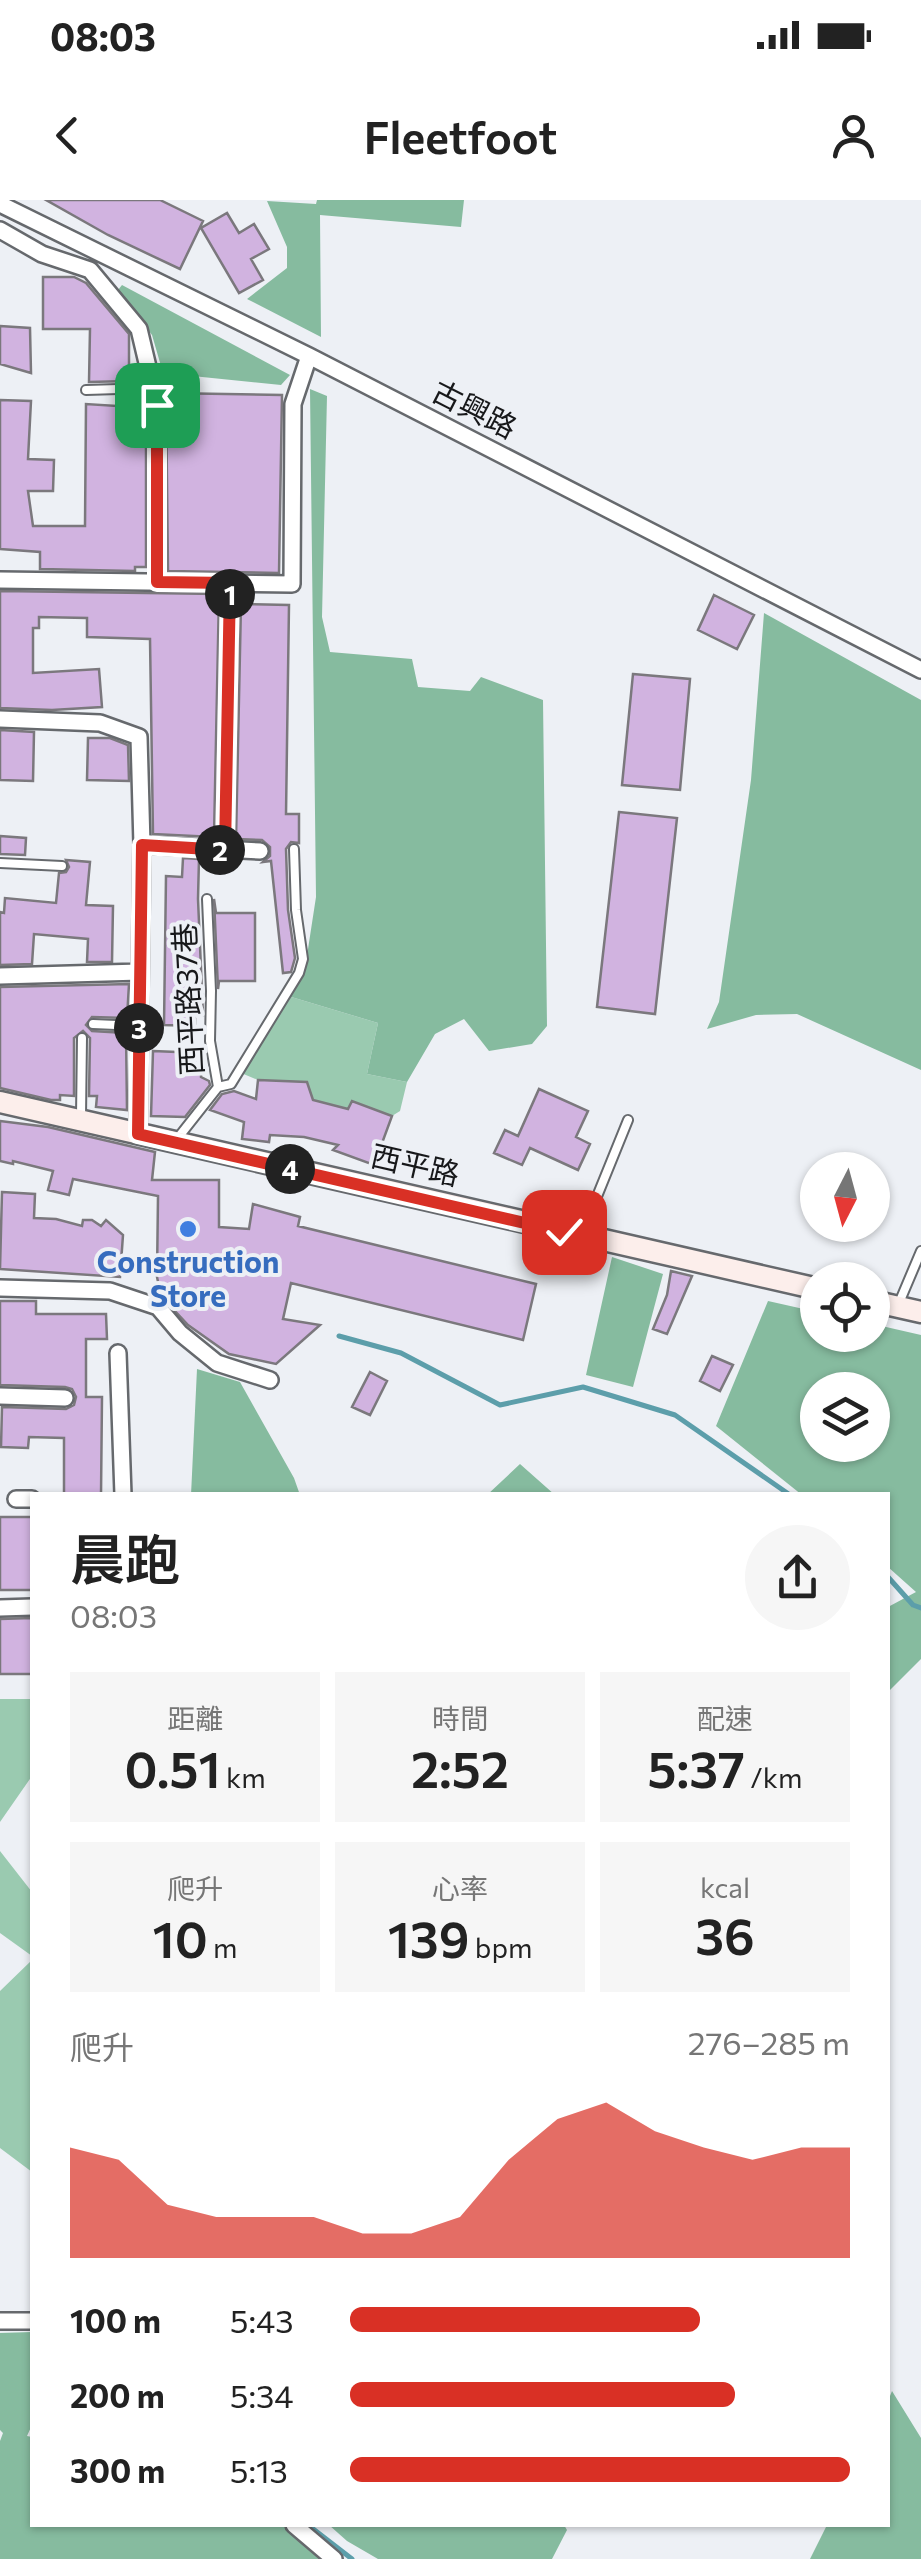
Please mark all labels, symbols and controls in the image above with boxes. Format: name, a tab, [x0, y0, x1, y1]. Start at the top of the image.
text: 08:03	[50, 12, 156, 59]
icon: back	[40, 108, 95, 163]
text: Fleetfoot	[364, 108, 557, 163]
icon: person	[826, 108, 881, 163]
pin	[115, 363, 200, 448]
street label: 古興路	[427, 371, 524, 445]
icon: arrive	[130, 378, 185, 433]
pin: 1	[205, 569, 255, 619]
text: 1	[224, 577, 236, 611]
pin: 2	[195, 825, 245, 875]
text: 2	[212, 833, 228, 867]
street label: 西平路37巷	[164, 922, 209, 1076]
pin: 3	[114, 1003, 164, 1053]
text: 3	[131, 1011, 147, 1045]
street label: 西平路	[368, 1135, 464, 1192]
pin: 4	[265, 1144, 315, 1194]
text: 4	[281, 1152, 299, 1186]
north arrow	[800, 1152, 890, 1242]
map controls	[800, 1152, 890, 1462]
pin	[522, 1190, 607, 1275]
icon: check	[537, 1205, 592, 1260]
marker: Construction Store	[177, 1218, 199, 1240]
place label: Construction Store	[97, 1242, 279, 1313]
button: locate	[800, 1262, 890, 1352]
button: layers	[800, 1372, 890, 1462]
text: 晨跑	[70, 1524, 180, 1591]
button: share	[745, 1525, 850, 1630]
text: 08:03	[70, 1595, 157, 1635]
text: 距離	[167, 1701, 223, 1735]
text: 時間	[432, 1701, 488, 1735]
text: 配速	[697, 1701, 753, 1735]
text: 0.51	[124, 1737, 221, 1798]
text: 2:52	[411, 1737, 509, 1798]
text: 5:37	[648, 1737, 745, 1798]
text: km	[221, 1760, 266, 1794]
text: /km	[745, 1760, 802, 1794]
text: kcal	[700, 1870, 750, 1904]
text: 爬升	[167, 1871, 223, 1905]
text: 心率	[432, 1871, 488, 1905]
text: 36	[695, 1904, 755, 1965]
text: 10	[152, 1907, 208, 1968]
text: 139	[388, 1907, 469, 1968]
text: m	[208, 1930, 238, 1964]
text: bpm	[469, 1930, 532, 1964]
text: 276–285 m	[688, 2022, 850, 2062]
text: 爬升	[70, 2026, 134, 2066]
text: 100 m	[70, 2300, 161, 2340]
text: 5:43	[230, 2300, 293, 2340]
text: 200 m	[70, 2375, 165, 2415]
text: 5:34	[230, 2375, 293, 2415]
text: 300 m	[70, 2450, 165, 2490]
text: 5:13	[230, 2450, 288, 2490]

